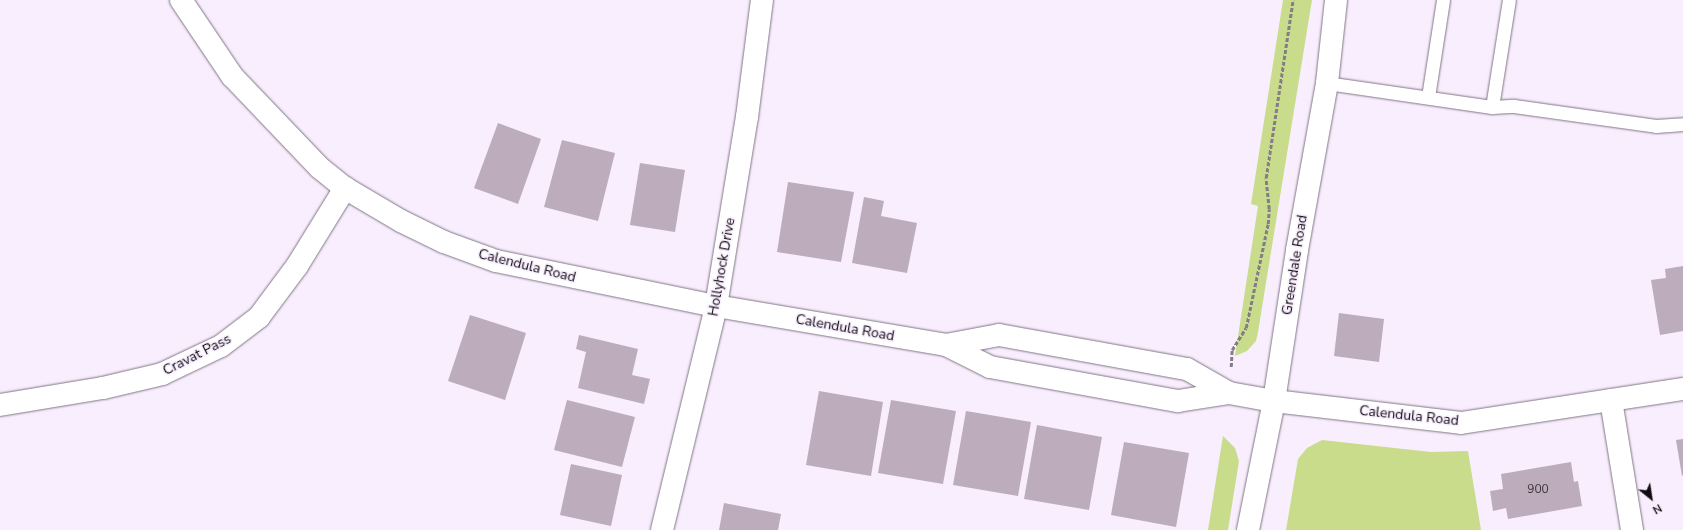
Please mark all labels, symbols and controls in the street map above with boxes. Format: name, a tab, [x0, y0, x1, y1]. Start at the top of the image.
street label: Greendale Road	[1279, 214, 1311, 316]
street label: Hollyhock Drive	[705, 216, 739, 318]
street label: Calendula Road	[477, 246, 577, 286]
street label: Calendula Road	[794, 311, 896, 345]
street label: Cravat Pass	[160, 331, 234, 379]
street label: Calendula Road	[1358, 402, 1460, 430]
north arrow	[1631, 478, 1671, 518]
house number: 900	[1527, 483, 1549, 497]
text: N	[1650, 500, 1665, 517]

